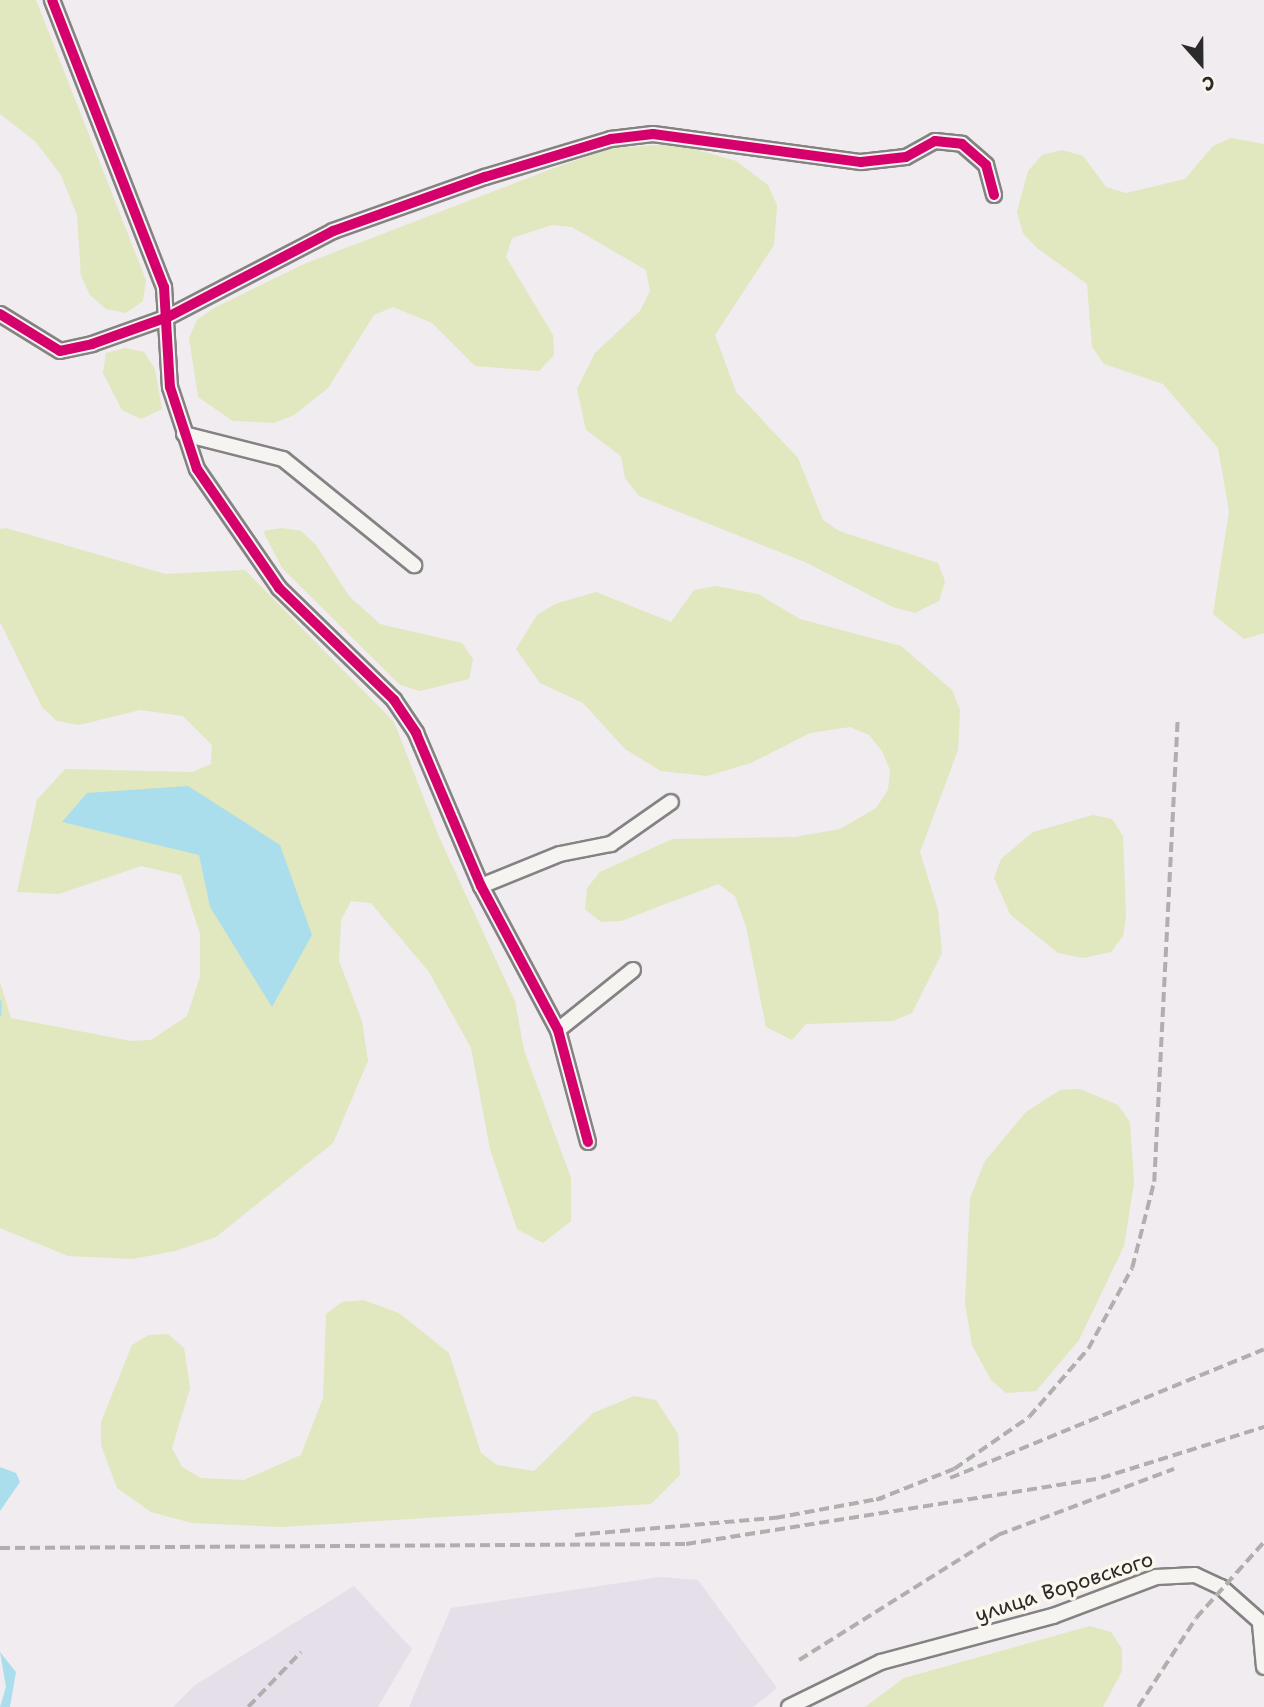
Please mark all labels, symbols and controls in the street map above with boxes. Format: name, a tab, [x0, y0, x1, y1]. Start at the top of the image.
north arrow	[1166, 28, 1236, 98]
text: С	[1199, 69, 1219, 97]
street label: улица Воровского	[972, 1546, 1156, 1628]

